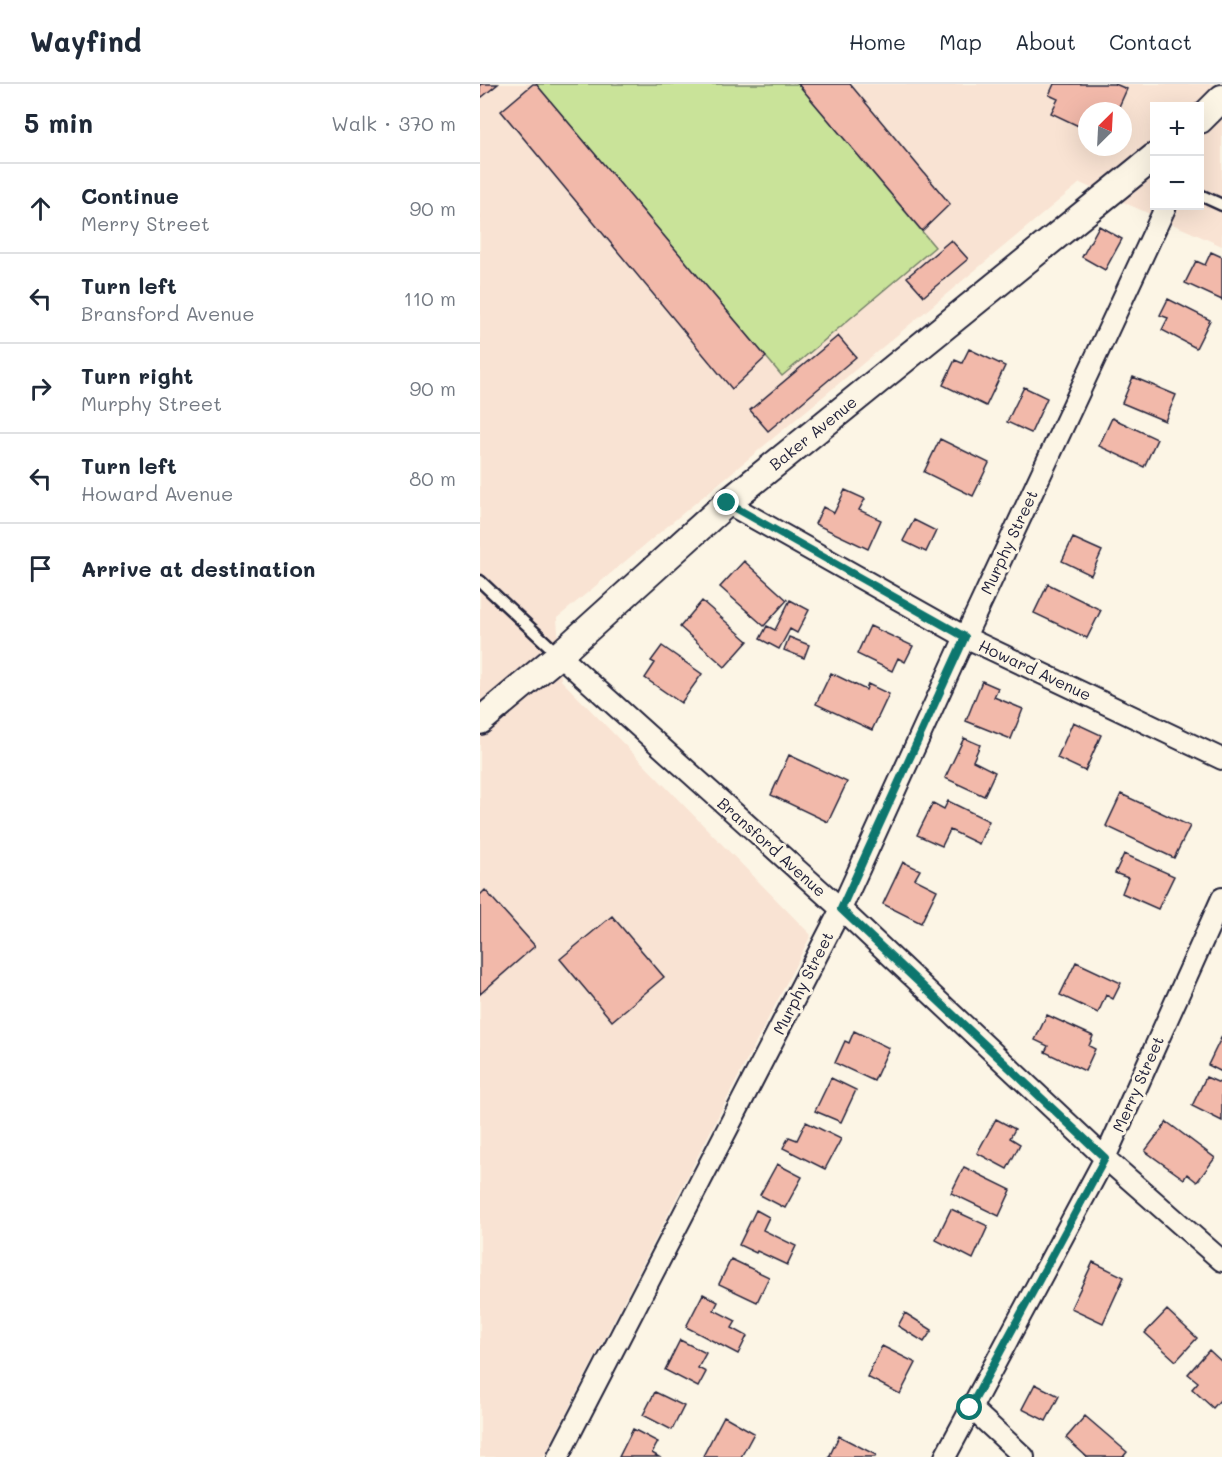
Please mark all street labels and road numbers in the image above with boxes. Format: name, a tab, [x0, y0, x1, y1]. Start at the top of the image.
street label: Baker Avenue	[765, 391, 861, 474]
street label: Murphy Street	[975, 486, 1042, 597]
street label: Howard Avenue	[976, 634, 1095, 705]
street label: Bransford Avenue	[714, 792, 831, 901]
street label: Murphy Street	[768, 928, 838, 1038]
street label: Merry Street	[1107, 1032, 1168, 1135]

